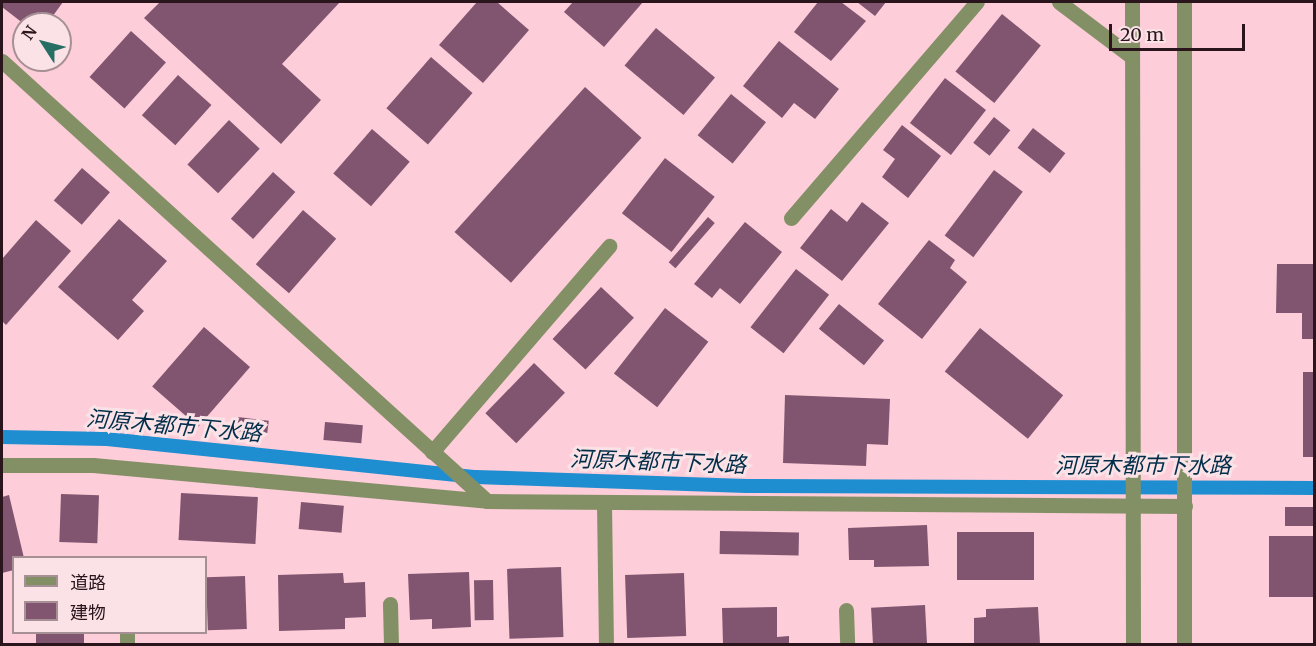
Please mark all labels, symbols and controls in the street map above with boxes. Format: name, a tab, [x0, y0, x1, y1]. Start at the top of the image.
north arrow	[12, 12, 72, 72]
scale bar	[1112, 12, 1248, 50]
text: N	[17, 22, 41, 44]
text: 20 m	[1120, 23, 1164, 46]
water label: 河原木都市下水路	[85, 405, 263, 447]
water label: 河原木都市下水路	[570, 446, 746, 478]
water label: 河原木都市下水路	[1055, 453, 1231, 479]
legend	[12, 556, 207, 634]
text: 道路	[70, 571, 106, 594]
text: 建物	[70, 601, 106, 624]

